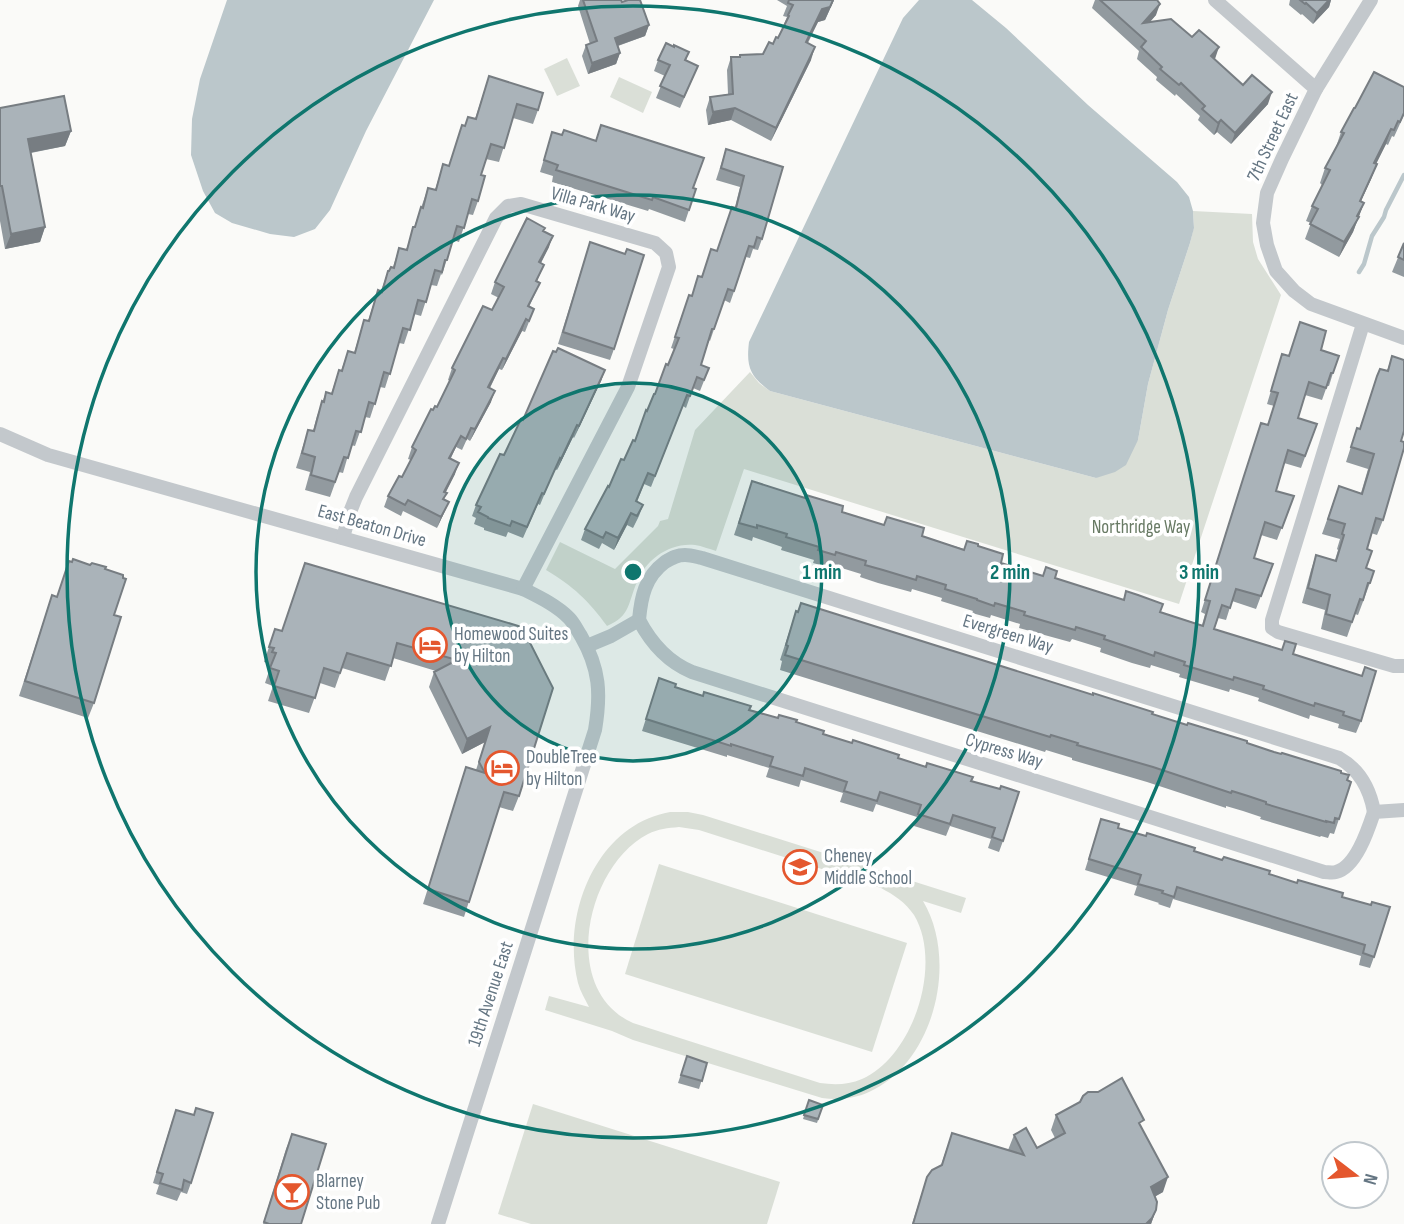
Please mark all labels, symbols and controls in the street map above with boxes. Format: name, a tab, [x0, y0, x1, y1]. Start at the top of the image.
street label: 7th Street East	[1242, 89, 1304, 185]
street label: Villa Park Way	[548, 182, 638, 228]
street label: East Beaton Drive	[315, 500, 429, 552]
park label: Northridge Way	[1092, 516, 1191, 539]
centre of rings	[621, 560, 645, 584]
text: 1 min	[802, 560, 842, 585]
text: 2 min	[990, 560, 1030, 585]
text: 3 min	[1179, 560, 1219, 585]
street label: Evergreen Way	[960, 609, 1057, 659]
place label: Homewood Suites by Hilton	[454, 623, 569, 668]
hotel icon: Homewood Suites by Hilton	[411, 626, 449, 664]
street label: Cypress Way	[962, 728, 1046, 774]
place label: DoubleTree by Hilton	[526, 746, 597, 791]
hotel icon: DoubleTree by Hilton	[483, 749, 521, 787]
place label: Cheney Middle School	[824, 845, 912, 890]
school or university icon: Cheney Middle School	[781, 848, 819, 886]
street label: 19th Avenue East	[463, 938, 519, 1049]
north arrow	[1320, 1140, 1390, 1210]
place label: Blarney Stone Pub	[316, 1170, 380, 1215]
text: N	[1357, 1171, 1382, 1187]
bar icon: Blarney Stone Pub	[273, 1173, 311, 1211]

